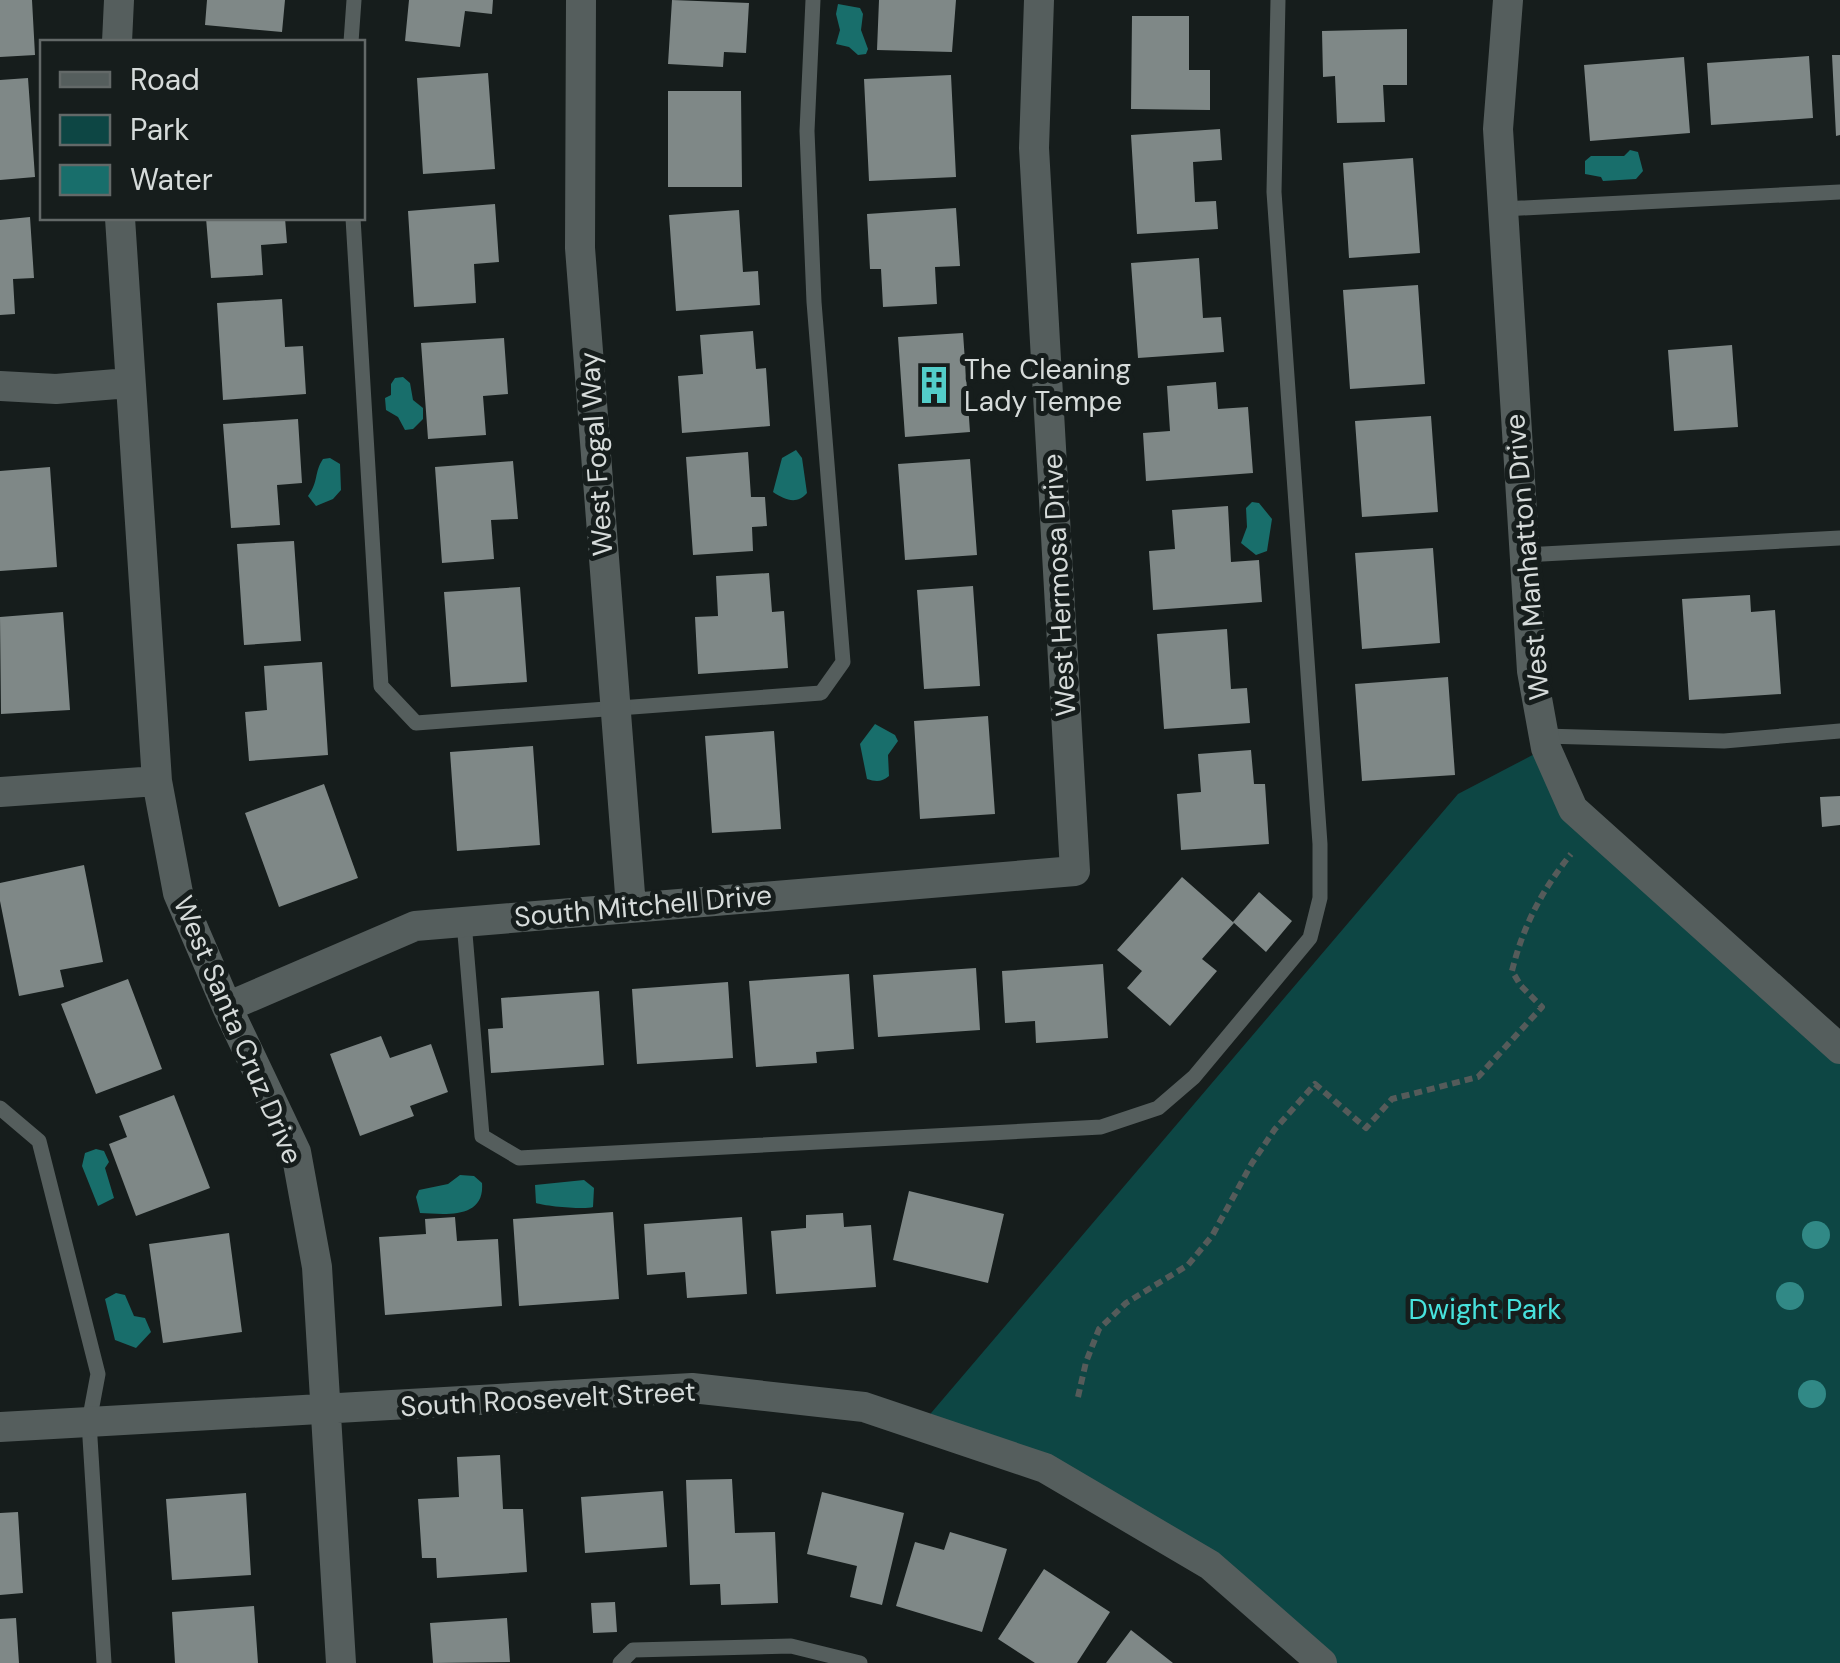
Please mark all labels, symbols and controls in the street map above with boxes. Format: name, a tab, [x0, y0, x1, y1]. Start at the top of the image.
legend	[40, 40, 365, 220]
text: Road	[130, 60, 200, 99]
text: Park	[130, 110, 189, 149]
text: Water	[130, 160, 213, 199]
street label: West Fogal Way	[570, 351, 622, 557]
place label: The Cleaning Lady Tempe	[964, 351, 1131, 420]
building icon: The Cleaning Lady Tempe	[913, 364, 955, 406]
street label: West Manhatton Drive	[1496, 412, 1558, 702]
street label: West Hermosa Drive	[1034, 453, 1084, 717]
street label: South Mitchell Drive	[513, 876, 773, 936]
street label: West Santa Cruz Drive	[165, 890, 311, 1170]
park label: Dwight Park	[1409, 1291, 1561, 1328]
street label: South Roosevelt Street	[399, 1373, 697, 1425]

